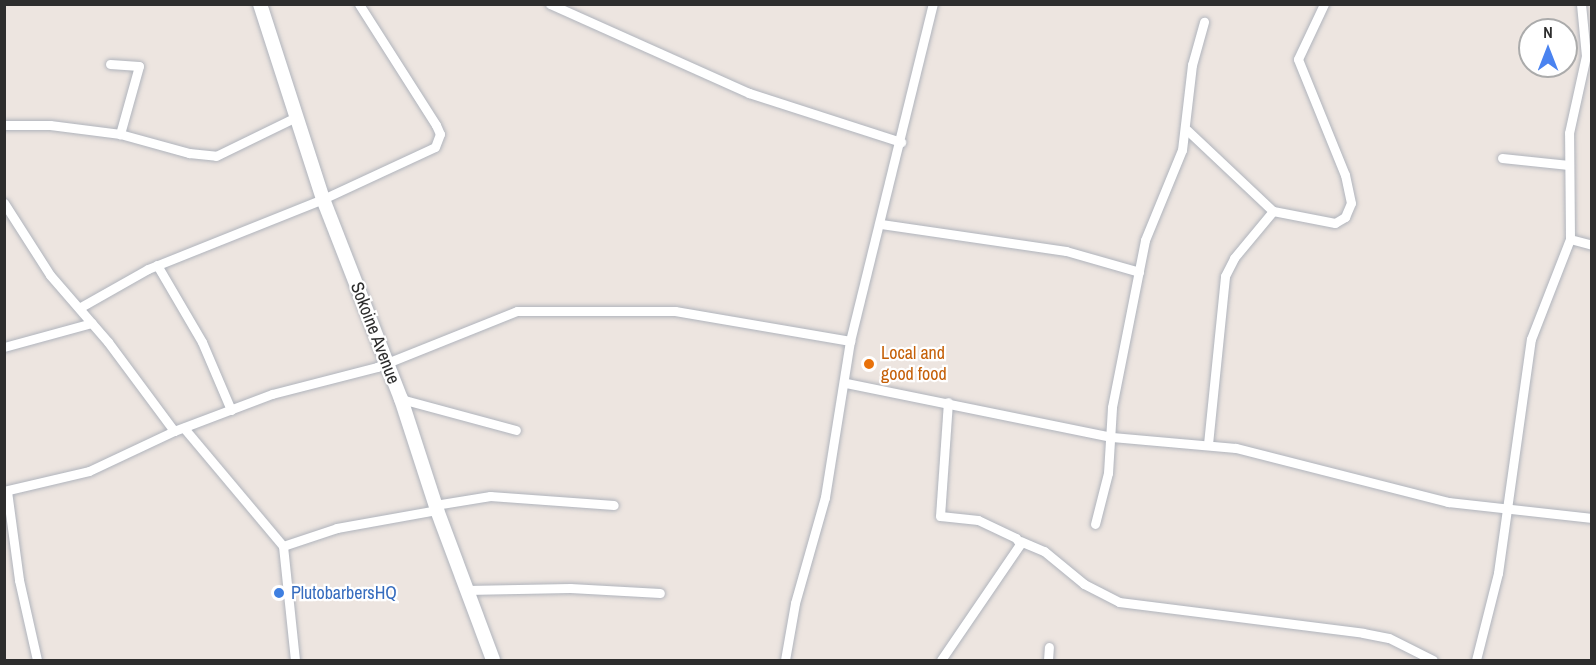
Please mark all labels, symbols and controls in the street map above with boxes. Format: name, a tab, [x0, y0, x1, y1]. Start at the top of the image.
north arrow	[1518, 18, 1578, 78]
text: N	[1543, 21, 1553, 43]
street label: Sokoine Avenue	[346, 279, 404, 387]
place label: Local and good food	[881, 343, 947, 386]
marker: Local and good food	[862, 357, 876, 371]
place label: PlutobarbersHQ	[291, 582, 397, 604]
marker: PlutobarbersHQ	[272, 586, 286, 600]

